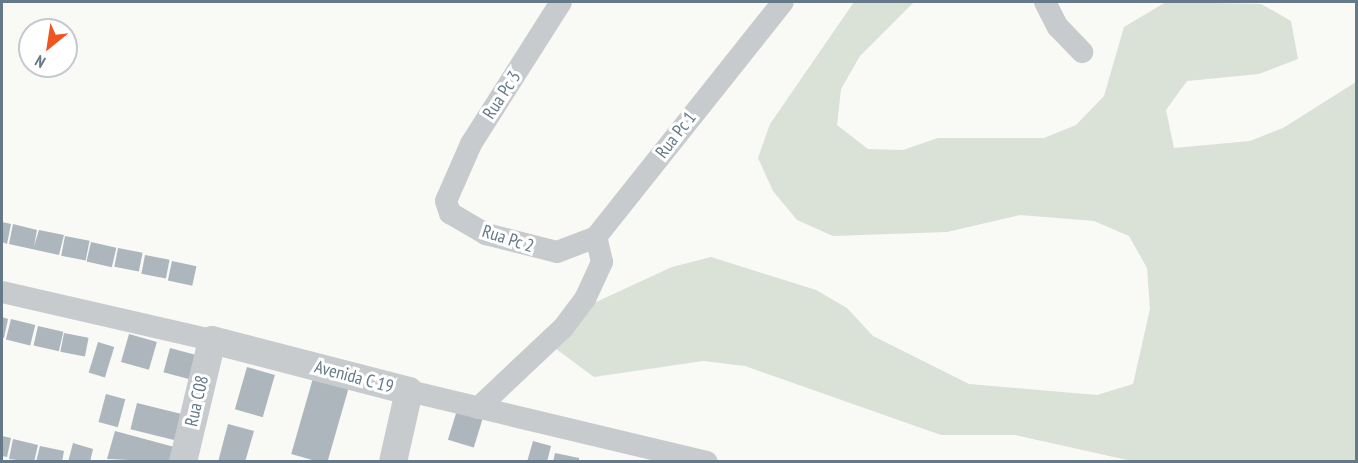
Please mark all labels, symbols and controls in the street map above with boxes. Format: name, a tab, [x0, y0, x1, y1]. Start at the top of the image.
north arrow	[18, 18, 78, 78]
text: N	[31, 51, 49, 73]
street label: Rua Pc 3	[478, 67, 526, 123]
street label: Rua Pc 1	[651, 107, 701, 163]
street label: Rua Pc 2	[479, 220, 537, 258]
street label: Avenida C 19	[312, 356, 396, 398]
street label: Rua C08	[181, 373, 213, 429]

